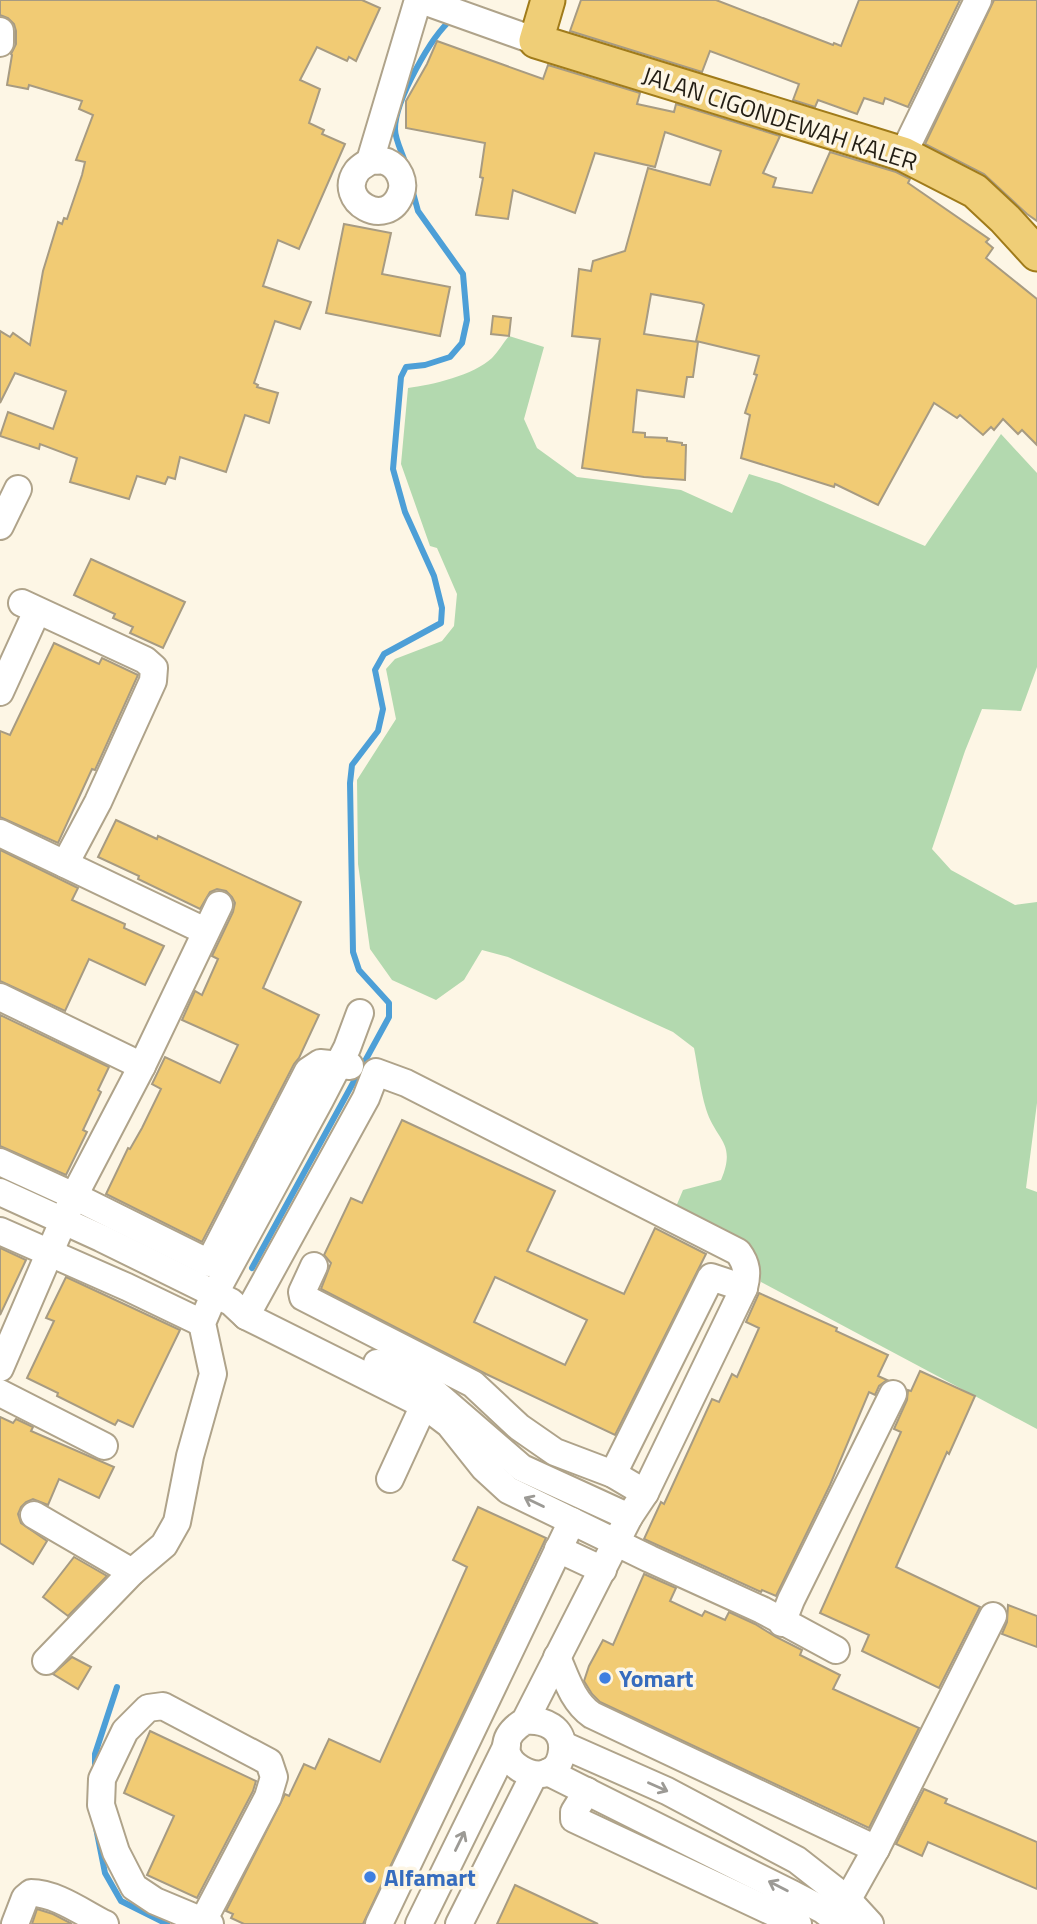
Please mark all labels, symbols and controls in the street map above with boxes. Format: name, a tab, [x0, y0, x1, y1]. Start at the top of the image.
street label: JALAN CIGONDEWAH KALER	[638, 57, 922, 179]
one-way arrow	[524, 1495, 545, 1509]
place label: Yomart	[619, 1660, 694, 1696]
marker: Yomart	[597, 1670, 613, 1686]
one-way arrow	[647, 1781, 668, 1794]
one-way arrow	[454, 1831, 468, 1852]
place label: Alfamart	[384, 1859, 476, 1895]
marker: Alfamart	[362, 1869, 378, 1885]
one-way arrow	[768, 1879, 789, 1893]

